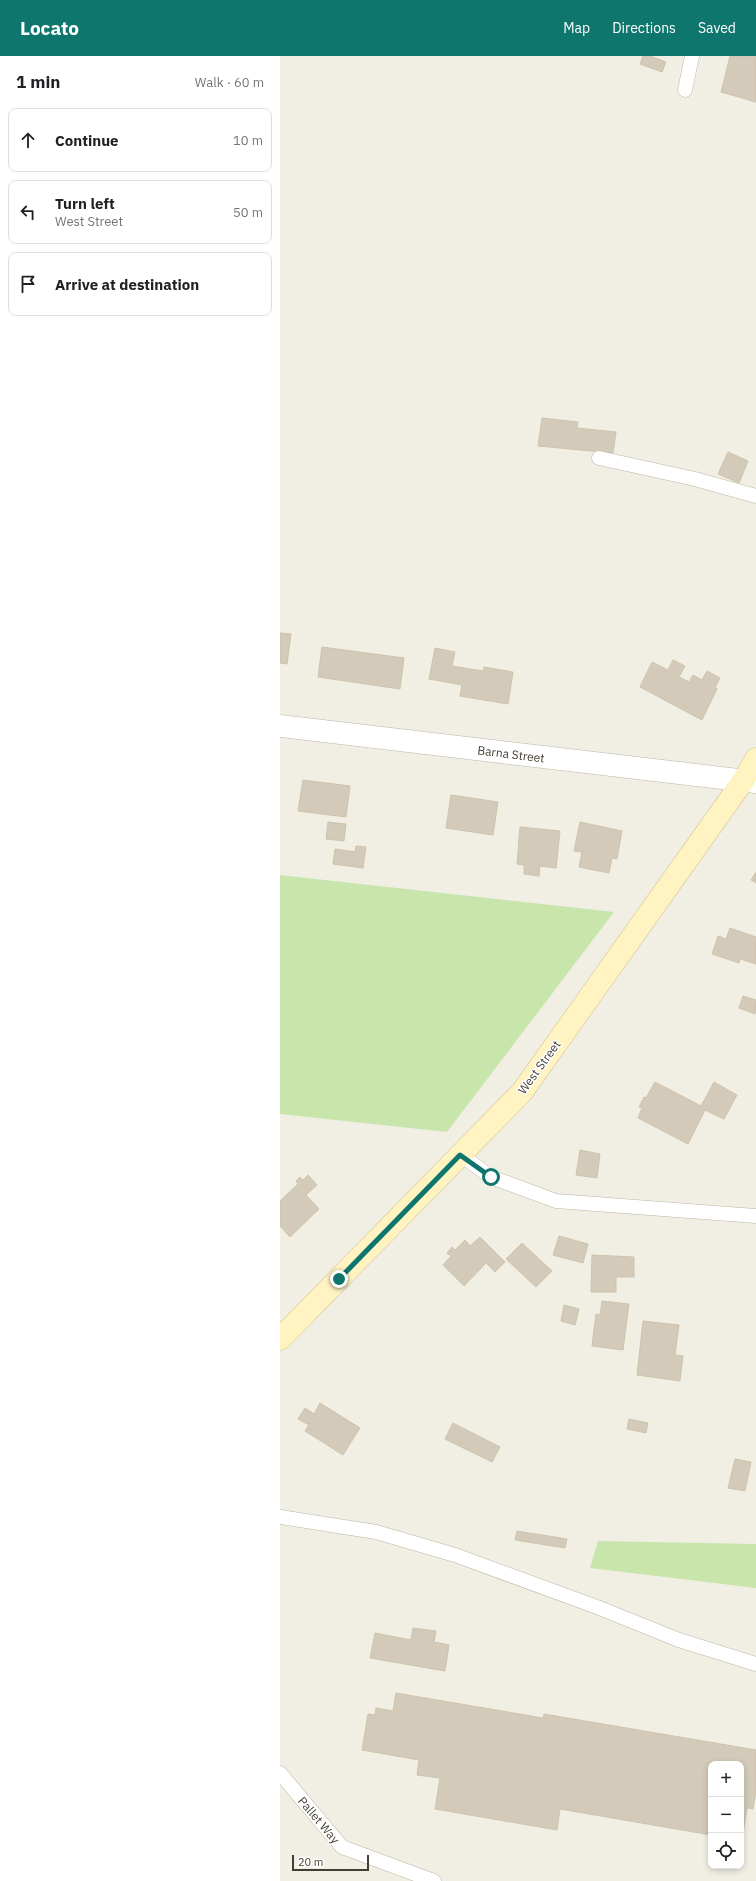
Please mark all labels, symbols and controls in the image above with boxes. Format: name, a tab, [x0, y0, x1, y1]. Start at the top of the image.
text: Locato	[20, 16, 79, 40]
text: Map	[563, 19, 590, 37]
text: Directions	[612, 19, 676, 37]
text: Saved	[698, 19, 736, 37]
text: 1 min	[16, 71, 60, 93]
text: Walk · 60 m	[195, 74, 264, 91]
icon: ahead	[17, 129, 39, 151]
text: Continue	[55, 131, 119, 150]
text: 10 m	[233, 132, 263, 149]
text: Turn left	[55, 194, 115, 213]
icon: left	[17, 201, 39, 223]
text: 50 m	[233, 204, 263, 221]
text: West Street	[55, 213, 123, 230]
icon: arrive	[17, 273, 39, 295]
text: Arrive at destination	[55, 275, 199, 294]
street label: Barna Street	[477, 742, 545, 766]
street label: West Street	[514, 1037, 564, 1097]
route start	[482, 1168, 500, 1186]
route end	[330, 1270, 348, 1288]
map controls	[708, 1761, 744, 1869]
button: +	[708, 1761, 744, 1797]
street label: Pallet Way	[295, 1794, 343, 1846]
button: −	[708, 1797, 744, 1833]
button: locate	[708, 1833, 744, 1869]
scale bar	[292, 1853, 369, 1872]
text: 20 m	[298, 1855, 323, 1869]

